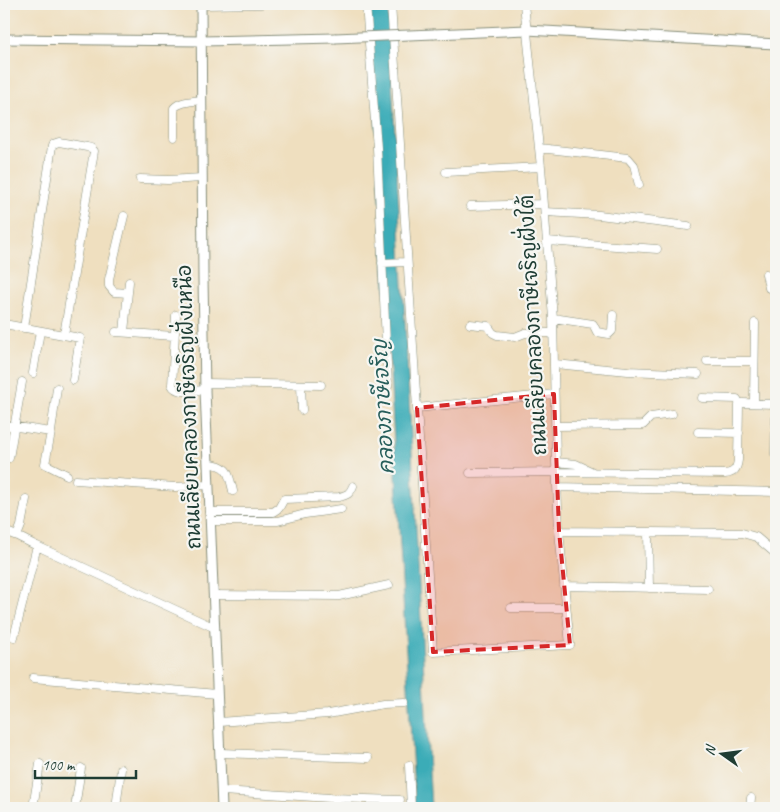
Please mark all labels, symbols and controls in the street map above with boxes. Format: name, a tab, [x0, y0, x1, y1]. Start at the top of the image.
street label: ถนนเลียบคลองภาษีเจริญฝั่งใต้	[508, 194, 552, 456]
street label: ถนนเลียบคลองภาษีเจริญฝั่งเหนือ	[165, 264, 206, 550]
water label: คลองภาษีเจริญ	[366, 337, 400, 475]
north arrow	[698, 730, 748, 780]
text: N	[701, 742, 720, 757]
scale bar	[35, 747, 136, 779]
text: 100 m	[42, 756, 76, 775]

